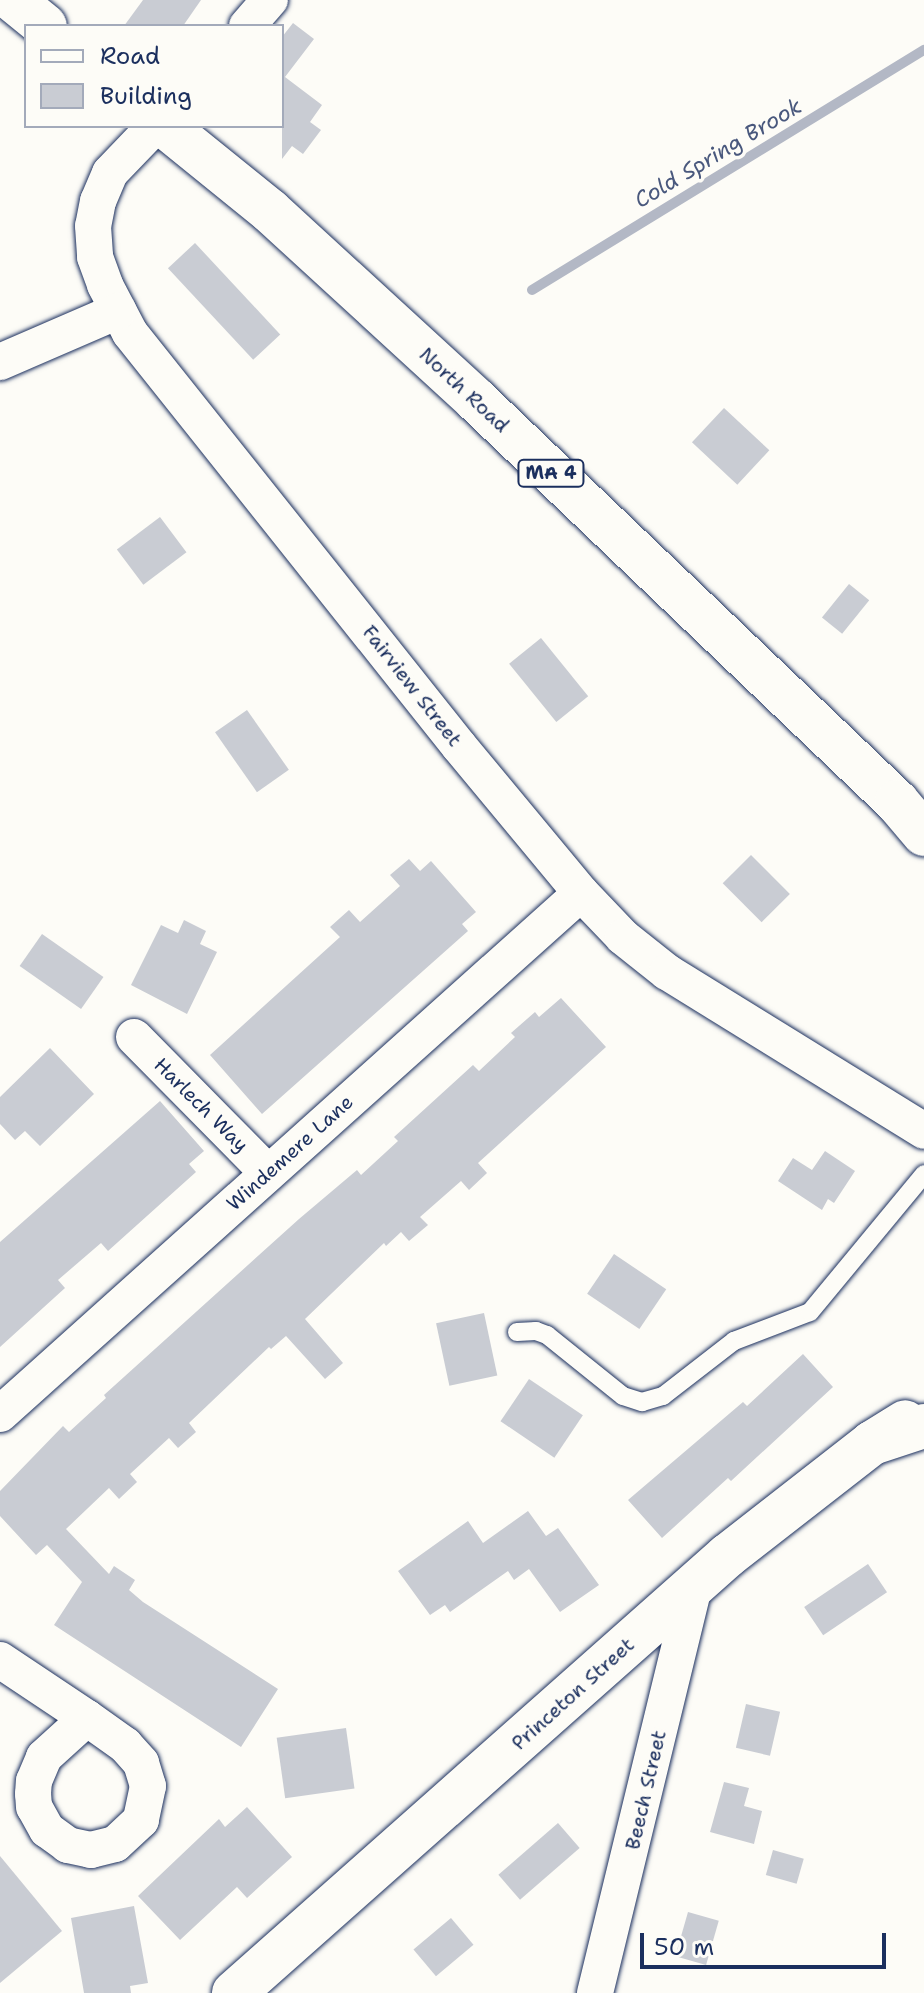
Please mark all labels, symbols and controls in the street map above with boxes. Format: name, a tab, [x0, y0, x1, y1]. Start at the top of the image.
legend	[24, 24, 284, 128]
text: Road	[100, 40, 160, 72]
text: Building	[100, 80, 192, 112]
water label: Cold Spring Brook	[630, 93, 806, 213]
street label: North Road	[414, 342, 514, 438]
road number: MA 4	[517, 459, 585, 487]
street label: Fairview Street	[357, 621, 467, 751]
street label: Harlech Way	[149, 1053, 253, 1157]
street label: Windemere Lane	[222, 1090, 358, 1216]
street label: Princeton Street	[507, 1633, 639, 1755]
street label: Beech Street	[621, 1728, 671, 1852]
scale bar	[644, 1917, 890, 1967]
text: 50 m	[654, 1931, 714, 1963]

